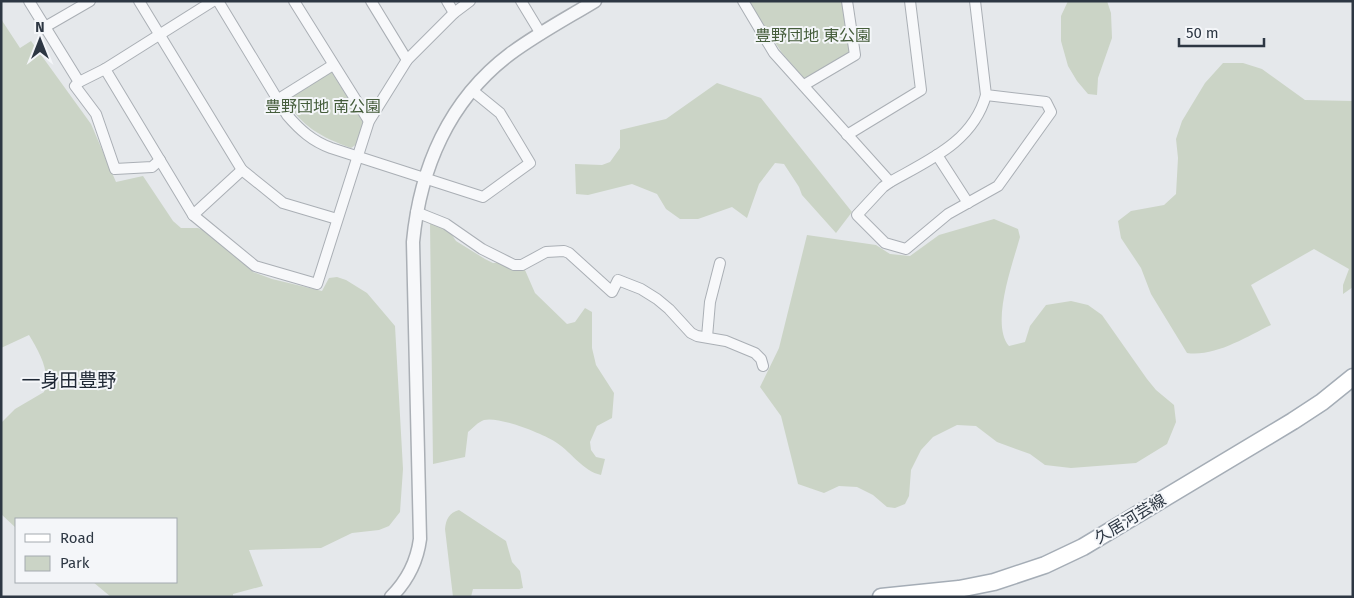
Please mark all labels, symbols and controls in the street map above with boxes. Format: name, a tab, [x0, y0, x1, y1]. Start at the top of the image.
north arrow	[15, 15, 65, 65]
scale bar	[1179, 15, 1264, 47]
text: N	[35, 19, 45, 36]
text: 50 m	[1186, 24, 1219, 42]
park label: 豊野団地 東公園	[755, 26, 871, 45]
park label: 豊野団地 南公園	[265, 97, 381, 116]
district label: 一身田豊野	[21, 369, 117, 392]
street label: 久居河芸線	[1091, 490, 1169, 548]
legend	[15, 518, 178, 583]
text: Road	[60, 529, 95, 547]
text: Park	[60, 554, 90, 572]

